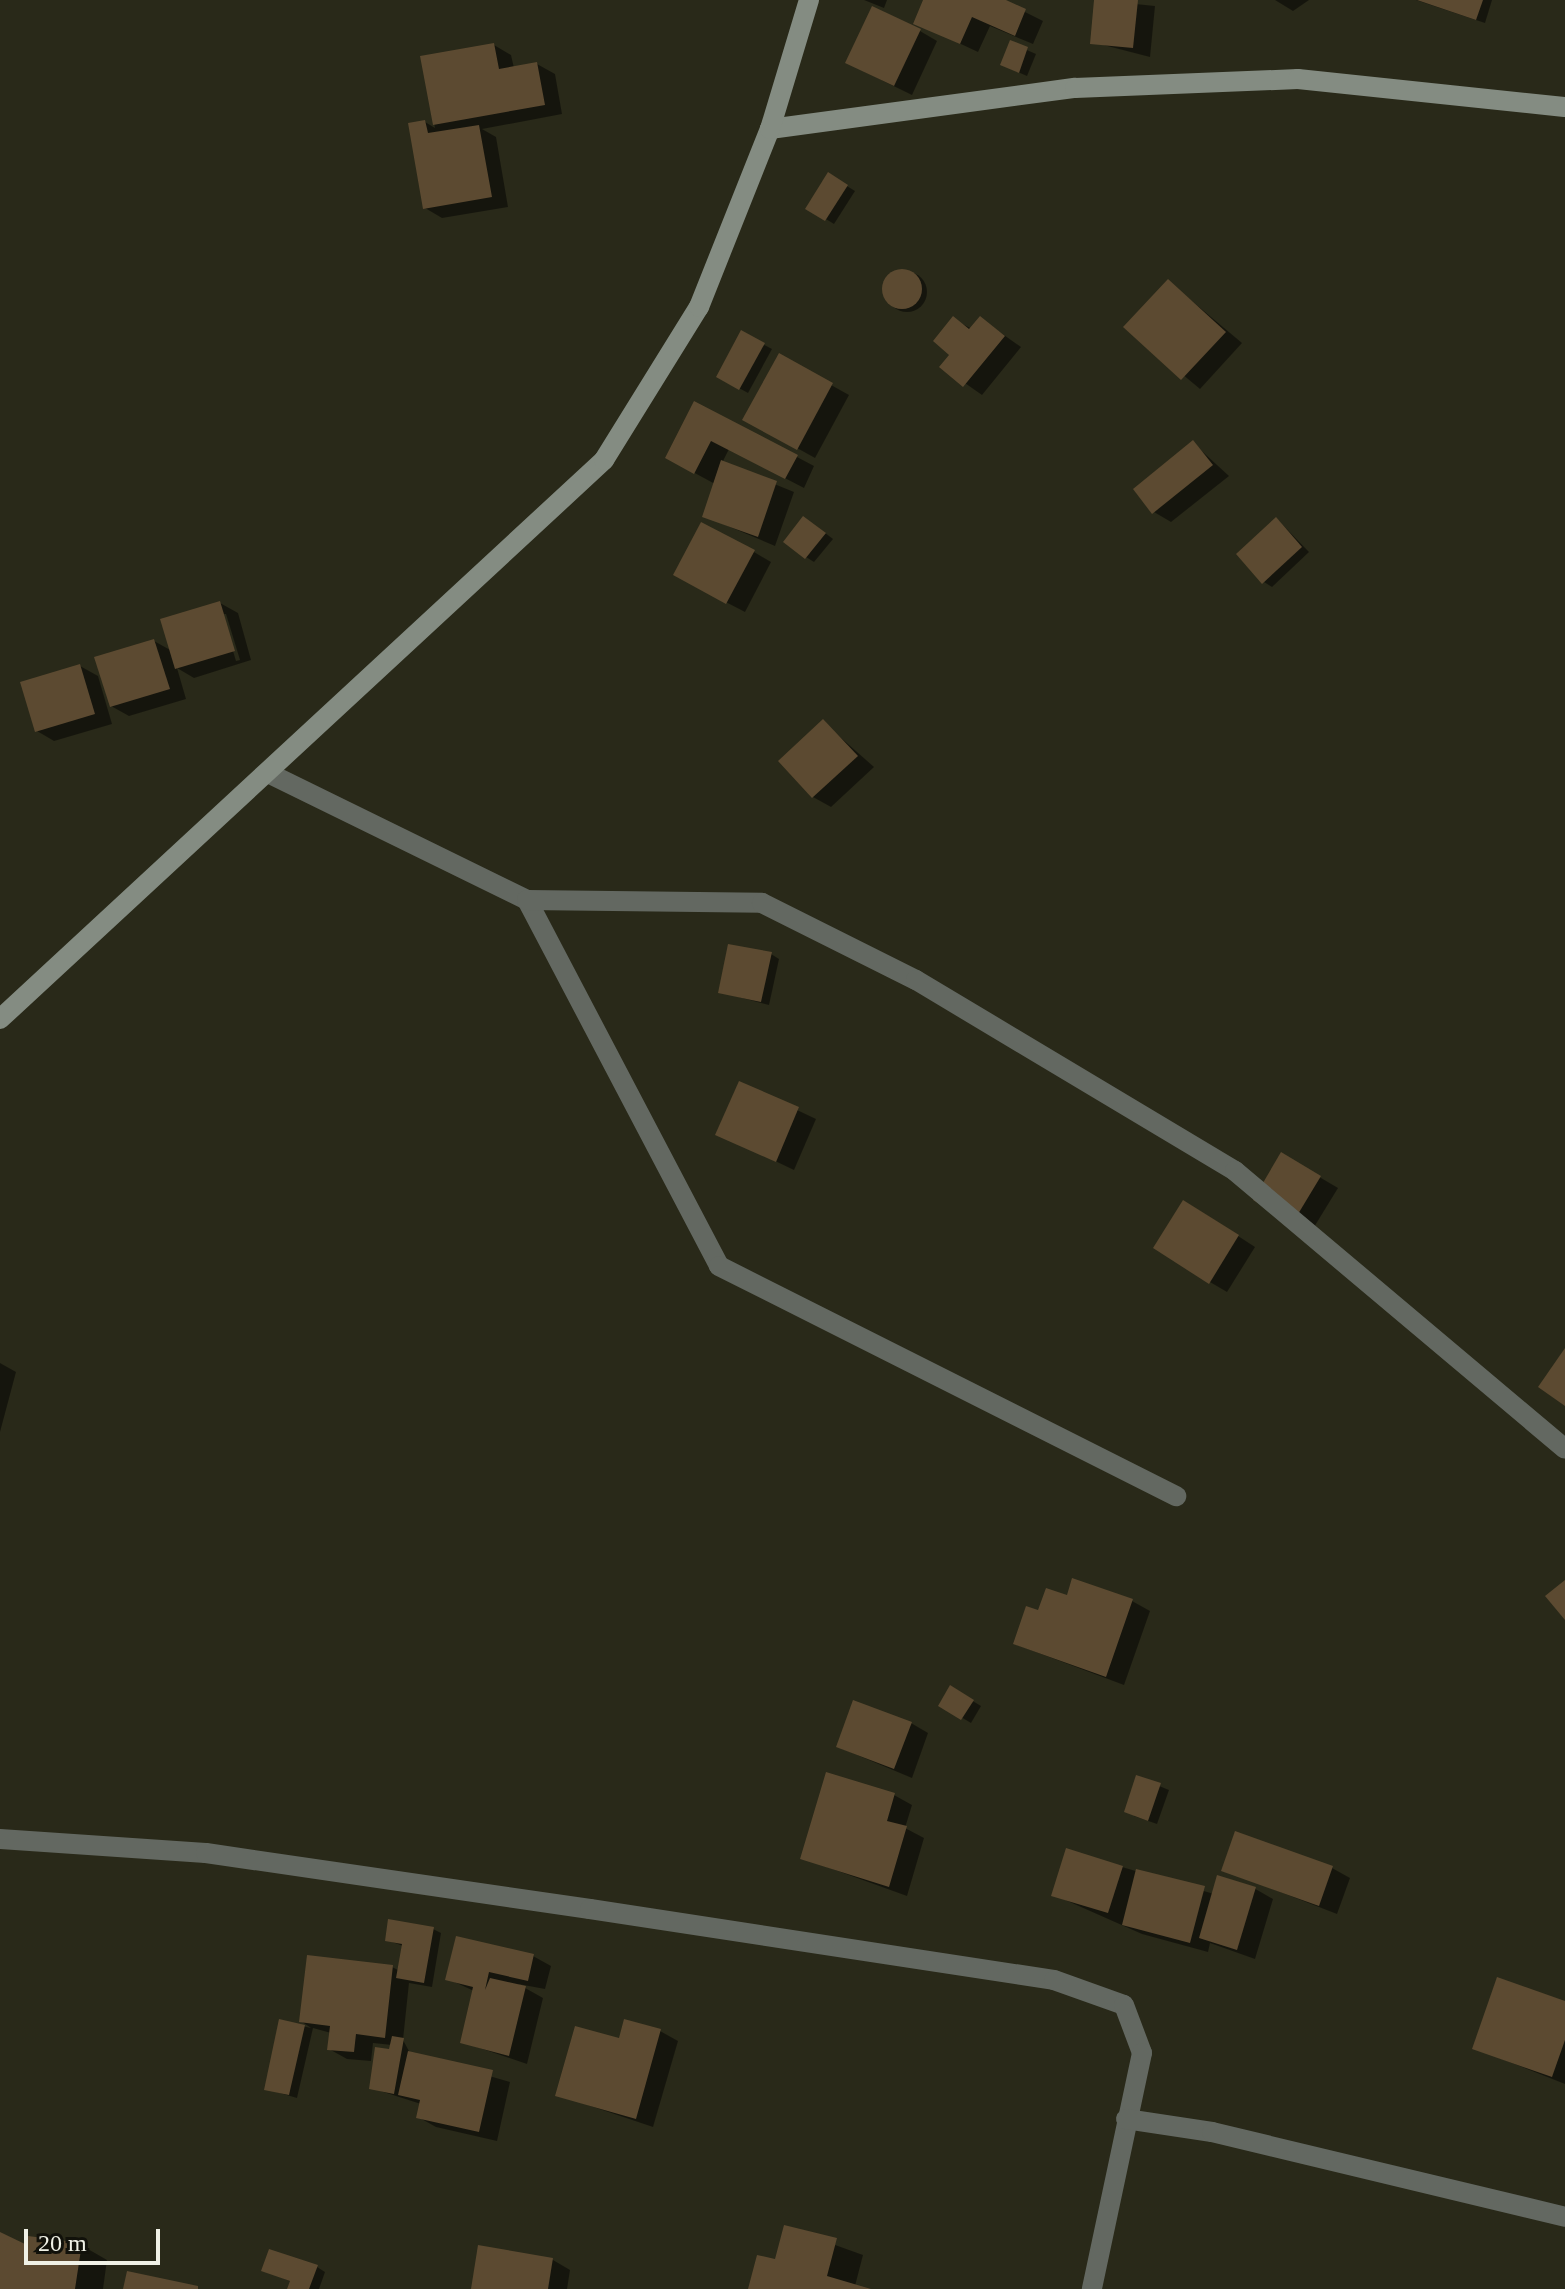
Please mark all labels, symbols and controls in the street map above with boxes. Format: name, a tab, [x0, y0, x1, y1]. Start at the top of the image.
scale bar	[28, 2213, 164, 2263]
text: 20 m	[38, 2230, 87, 2256]

